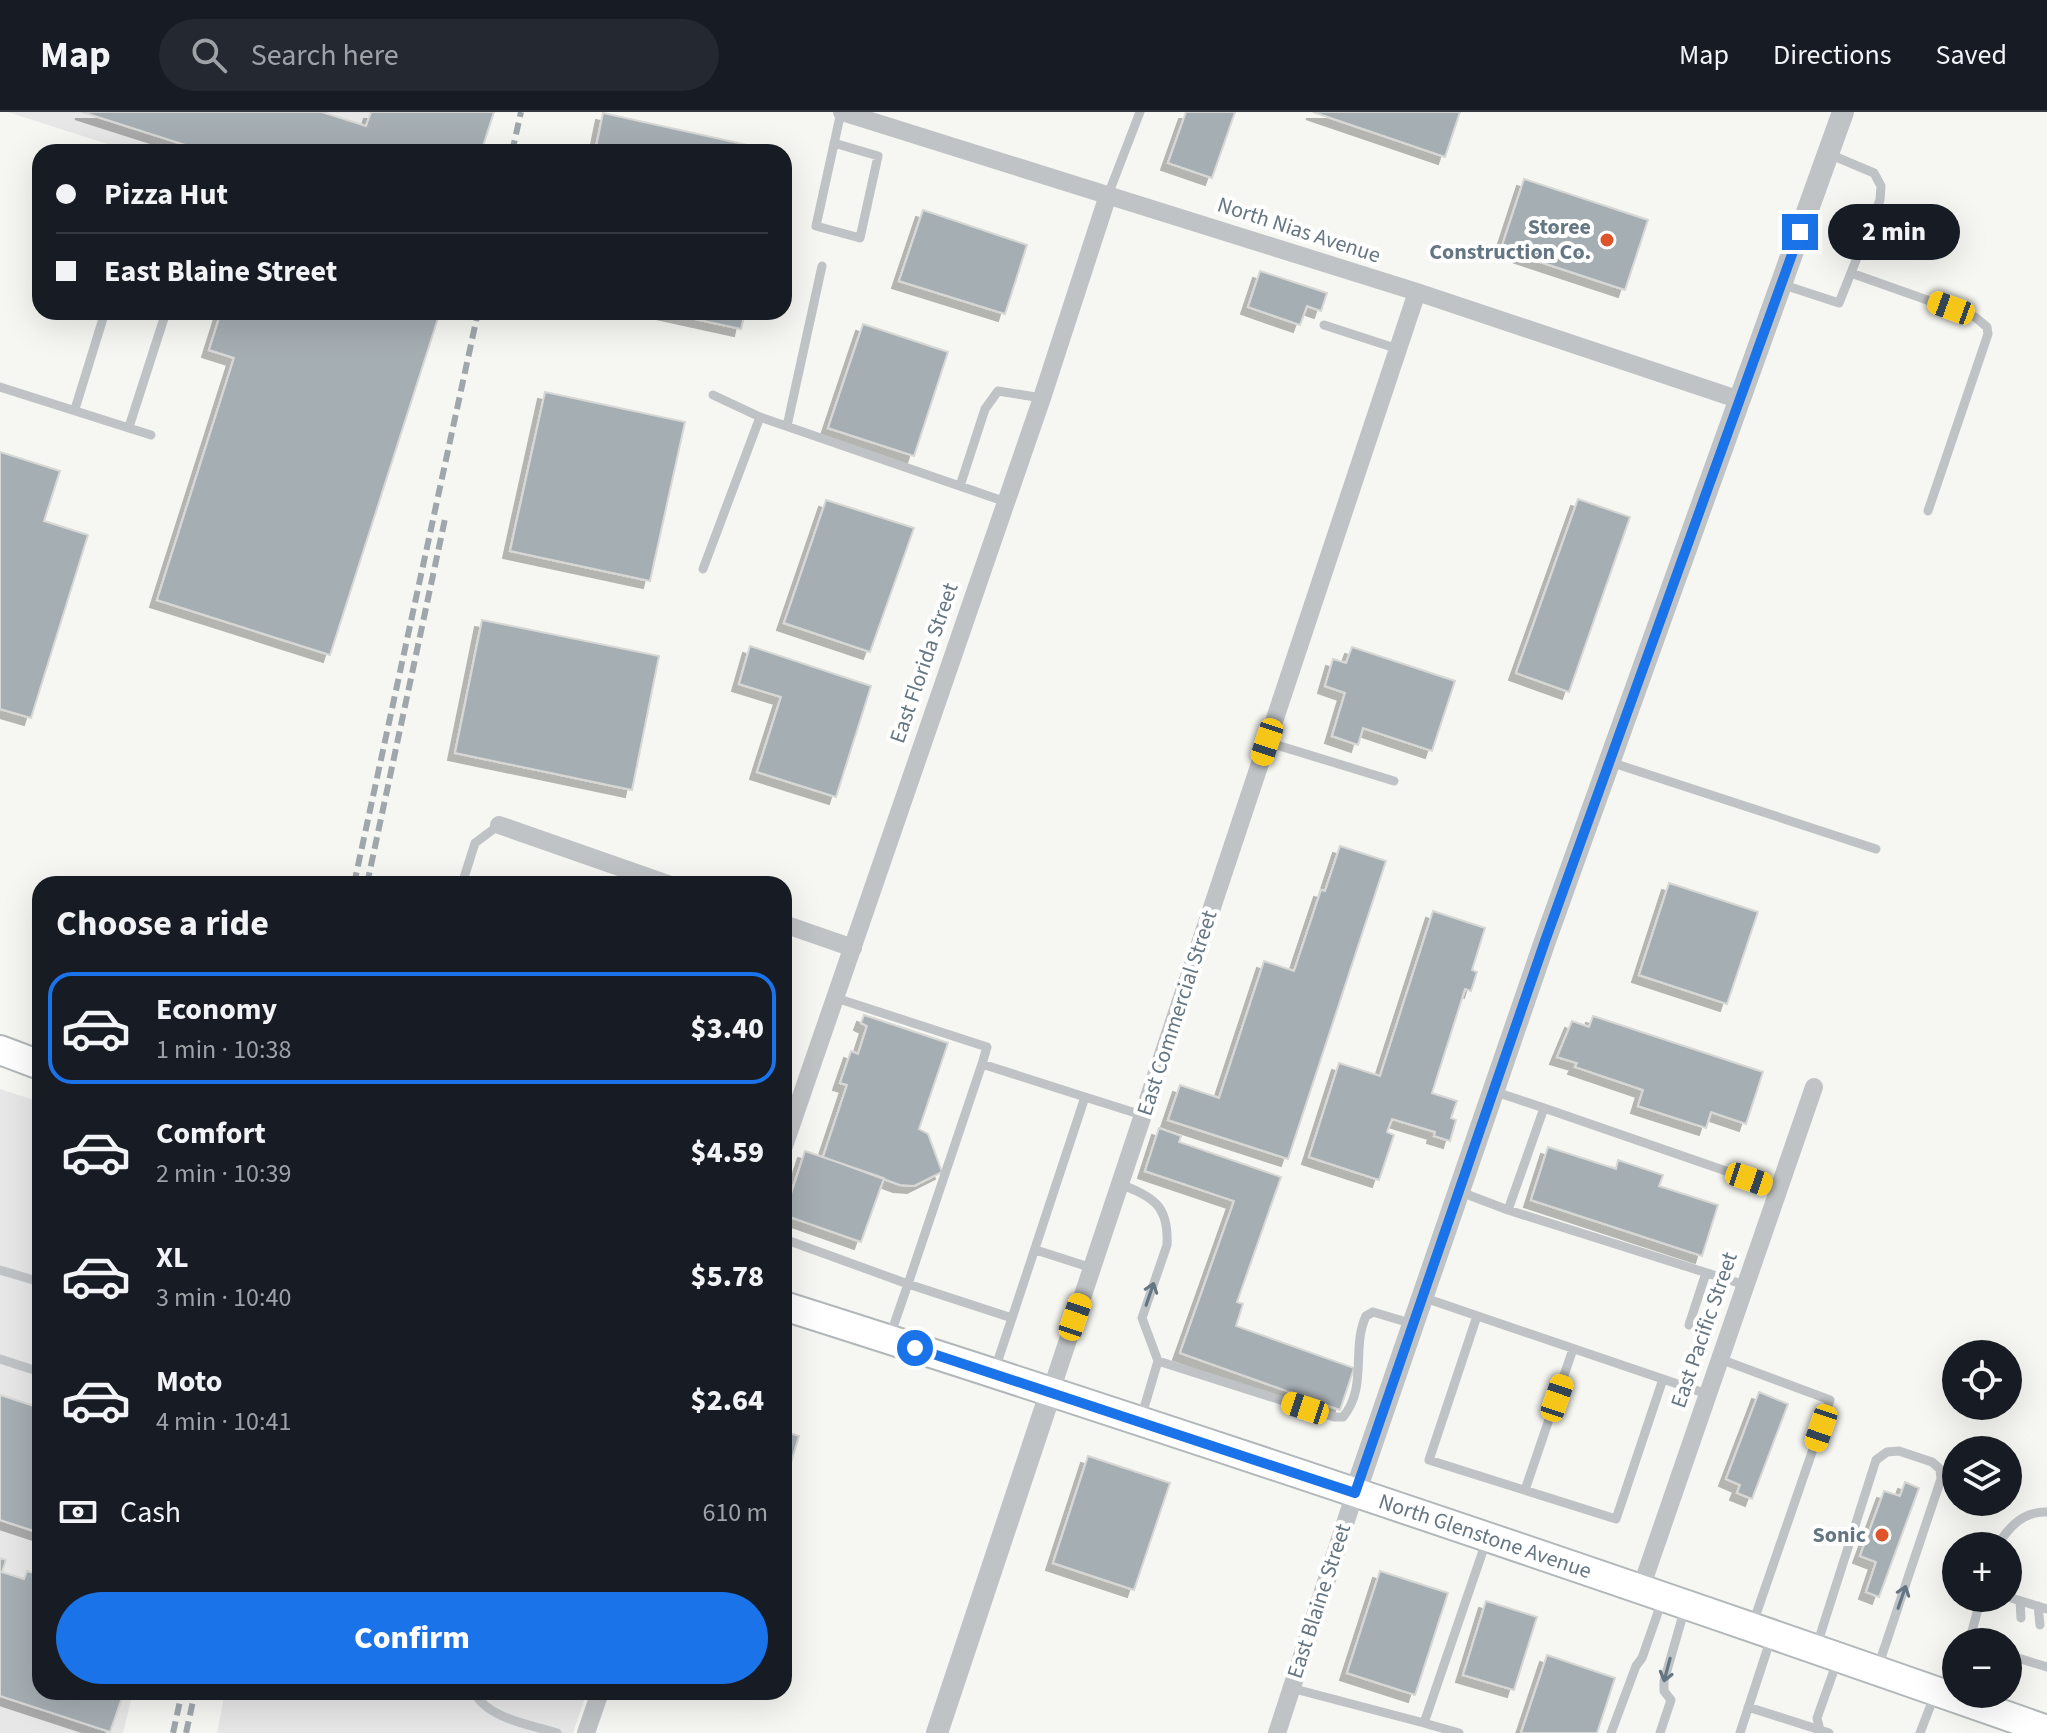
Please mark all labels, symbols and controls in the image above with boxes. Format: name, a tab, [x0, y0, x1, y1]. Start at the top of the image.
search box	[159, 19, 719, 91]
text: Map	[40, 28, 111, 82]
icon: search	[187, 33, 231, 77]
text: Search here	[251, 34, 399, 77]
text: Map	[1679, 35, 1729, 75]
text: Directions	[1773, 35, 1892, 75]
text: Saved	[1936, 35, 2007, 75]
text: Pizza Hut	[104, 173, 228, 216]
street label: North Nias Avenue	[1213, 189, 1385, 271]
callout: 2 min	[1828, 204, 1960, 260]
place label: Storee Construction Co.	[1429, 211, 1591, 268]
text: 2 min	[1862, 213, 1926, 250]
route end	[1782, 214, 1818, 250]
marker: Storee Construction Co.	[1598, 231, 1616, 249]
text: East Blaine Street	[104, 250, 337, 293]
car	[1924, 289, 1978, 327]
street label: East Florida Street	[882, 578, 967, 747]
car	[1248, 715, 1286, 769]
text: Choose a ride	[56, 898, 269, 949]
street label: East Commercial Street	[1129, 906, 1225, 1120]
text: Economy	[156, 988, 277, 1031]
icon: car	[60, 992, 132, 1064]
text: $3.40	[691, 1007, 764, 1050]
text: 1 min · 10:38	[156, 1031, 291, 1068]
text: Comfort	[156, 1112, 266, 1155]
icon: car	[60, 1116, 132, 1188]
text: $4.59	[691, 1131, 764, 1174]
text: 2 min · 10:39	[156, 1155, 291, 1192]
car	[1722, 1160, 1776, 1198]
text: XL	[156, 1236, 189, 1279]
icon: car	[60, 1240, 132, 1312]
street label: East Pacific Street	[1662, 1247, 1746, 1412]
text: $5.78	[691, 1255, 764, 1298]
text: 3 min · 10:40	[156, 1279, 291, 1316]
one-way arrow	[1144, 1281, 1159, 1306]
car	[1056, 1290, 1094, 1344]
route start	[897, 1330, 933, 1366]
map controls	[1942, 1340, 2022, 1708]
button: locate	[1942, 1340, 2022, 1420]
text: Moto	[156, 1360, 222, 1403]
icon: car	[60, 1364, 132, 1436]
car	[1538, 1371, 1576, 1425]
text: $2.64	[691, 1379, 764, 1422]
car	[1278, 1389, 1332, 1427]
car	[1802, 1401, 1840, 1455]
text: 4 min · 10:41	[156, 1403, 291, 1440]
button: layers	[1942, 1436, 2022, 1516]
street label: North Glenstone Avenue	[1374, 1485, 1596, 1587]
icon: cash	[56, 1490, 100, 1534]
text: Cash	[120, 1491, 181, 1534]
text: 610 m	[702, 1494, 768, 1531]
street label: East Blaine Street	[1279, 1519, 1359, 1682]
place label: Sonic	[1813, 1519, 1866, 1551]
marker: Sonic	[1873, 1526, 1891, 1544]
button: +	[1942, 1532, 2022, 1612]
one-way arrow	[1895, 1584, 1910, 1609]
button: Confirm	[56, 1592, 768, 1684]
button: −	[1942, 1628, 2022, 1708]
one-way arrow	[1659, 1656, 1674, 1682]

